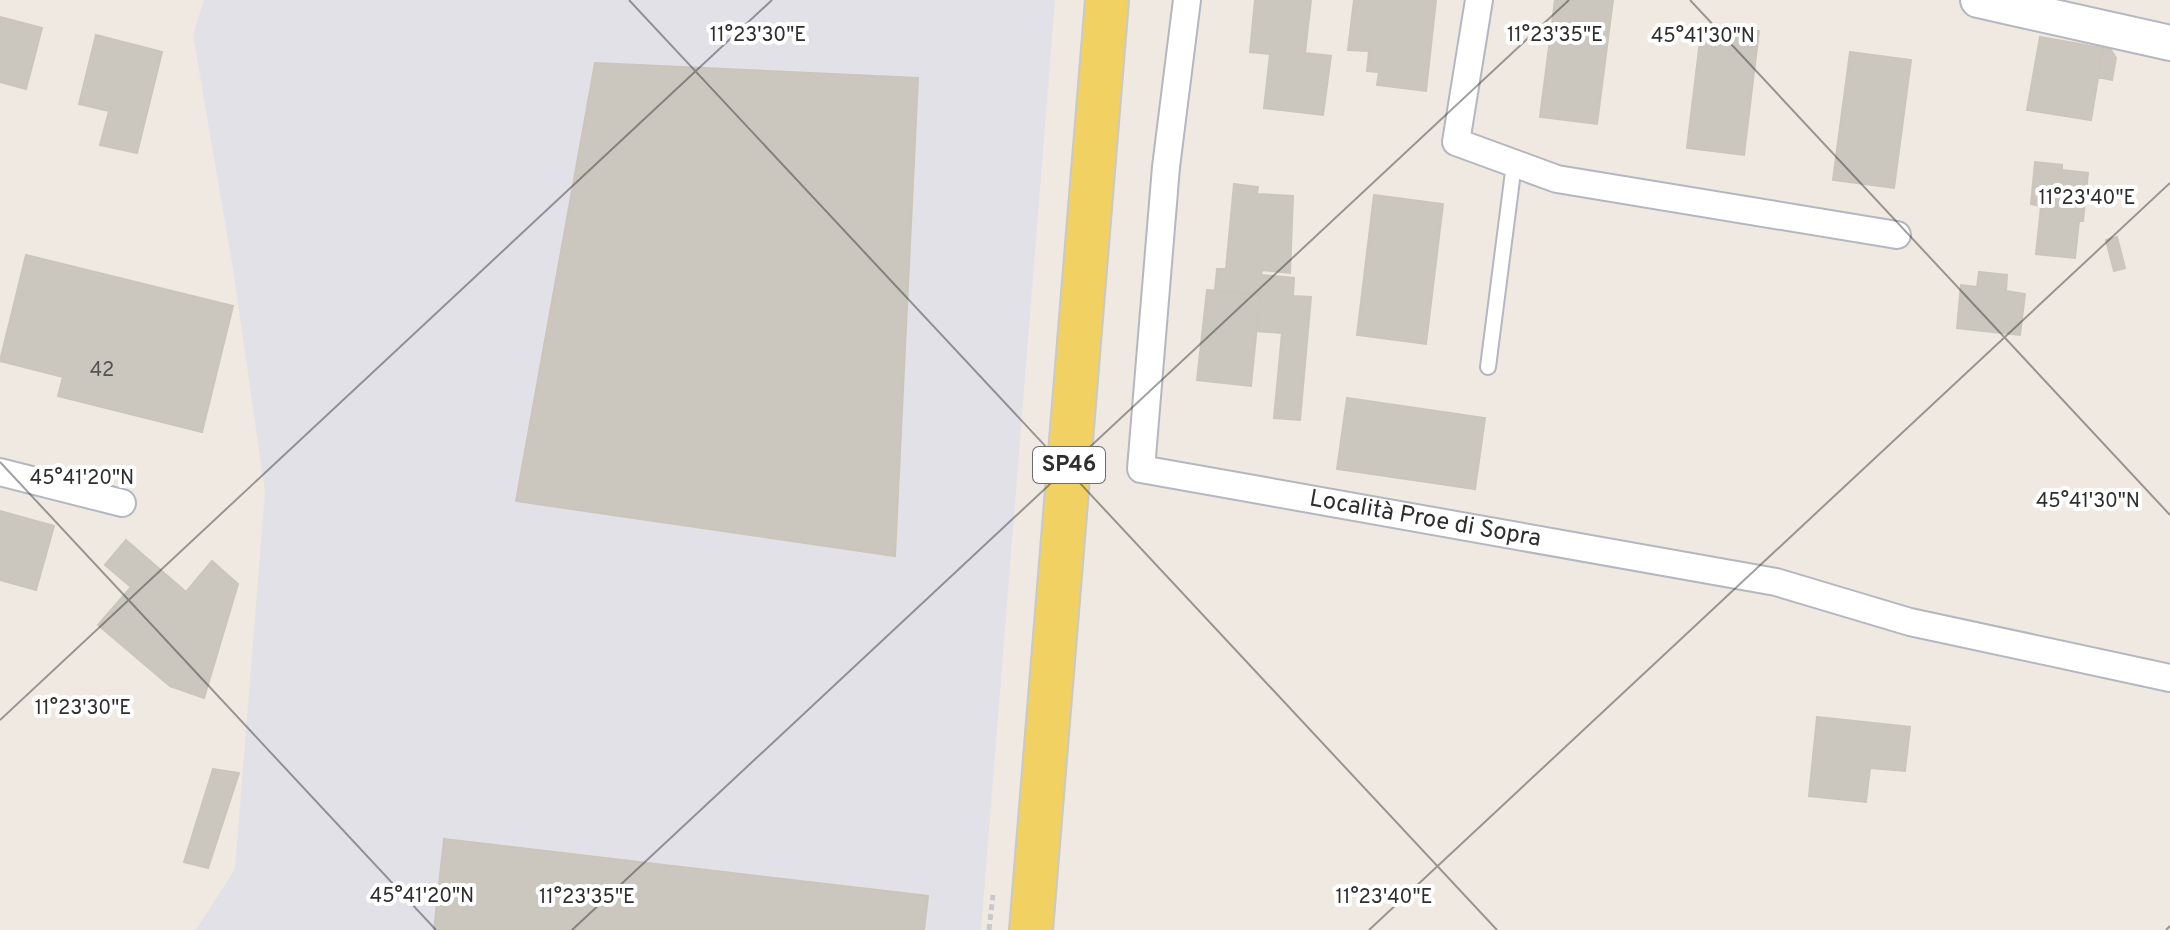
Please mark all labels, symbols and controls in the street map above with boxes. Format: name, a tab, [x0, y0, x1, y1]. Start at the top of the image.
text: 11°23'30"E	[710, 23, 806, 49]
text: 11°23'35"E	[1507, 23, 1603, 49]
text: 45°41'30"N	[1651, 24, 1755, 50]
text: 11°23'40"E	[2039, 186, 2135, 212]
house number: 42	[90, 358, 114, 384]
road number: SP46	[1033, 447, 1105, 483]
text: 45°41'20"N	[30, 466, 134, 492]
street label: Località Proe di Sopra	[1307, 484, 1543, 555]
text: 45°41'30"N	[2036, 489, 2140, 515]
text: 11°23'30"E	[35, 696, 131, 722]
text: 45°41'20"N	[370, 884, 474, 910]
text: 11°23'35"E	[539, 885, 635, 911]
text: 11°23'40"E	[1336, 885, 1432, 911]

